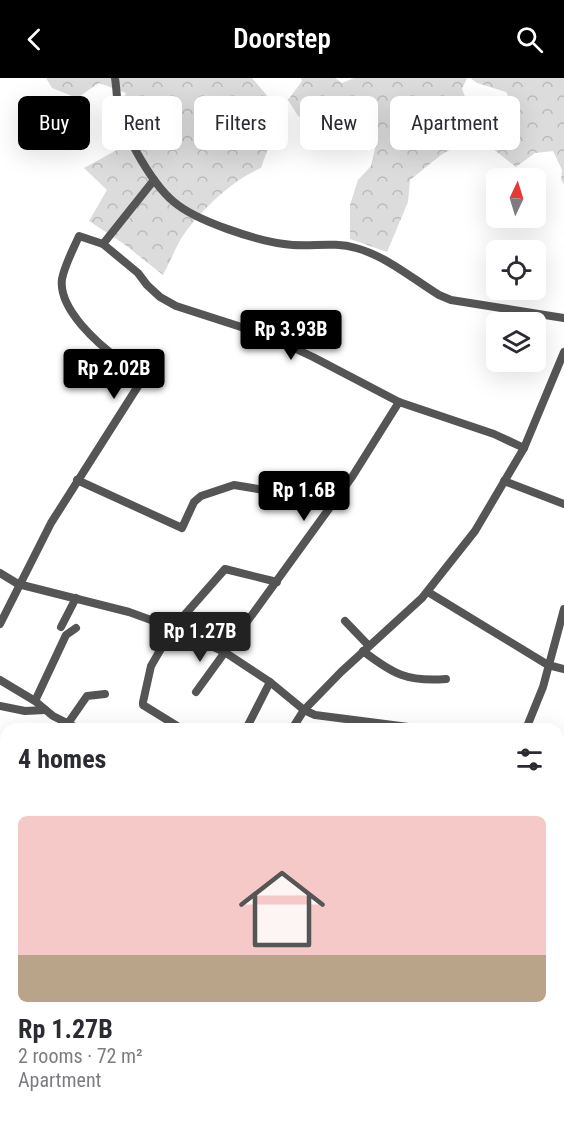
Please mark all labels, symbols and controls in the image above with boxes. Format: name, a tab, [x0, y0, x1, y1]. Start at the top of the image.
icon: back	[18, 23, 51, 56]
text: Doorstep	[233, 23, 331, 55]
icon: search	[513, 23, 546, 56]
chip: Buy	[18, 96, 90, 150]
chip: Rent	[102, 96, 182, 150]
chip: Filters	[194, 96, 288, 150]
chip: New	[300, 96, 378, 150]
chip: Apartment	[390, 96, 520, 150]
north arrow	[486, 168, 546, 228]
map controls	[486, 168, 546, 372]
button: locate	[486, 240, 546, 300]
pin: Rp 3.93B	[229, 310, 353, 361]
button: layers	[486, 312, 546, 372]
text: Rp 3.93B	[255, 317, 327, 341]
pin: Rp 2.02B	[52, 349, 176, 400]
text: Rp 2.02B	[78, 356, 150, 380]
pin: Rp 1.6B	[249, 471, 359, 522]
text: Rp 1.6B	[273, 478, 335, 502]
pin: Rp 1.27B	[138, 612, 262, 663]
text: Rp 1.27B	[164, 619, 236, 643]
icon: filters	[513, 743, 546, 776]
text: 4 homes	[18, 744, 106, 774]
icon: home	[228, 855, 336, 963]
text: Rp 1.27B	[18, 1014, 113, 1044]
text: 2 rooms · 72 m²	[18, 1044, 143, 1068]
text: Apartment	[18, 1068, 102, 1092]

